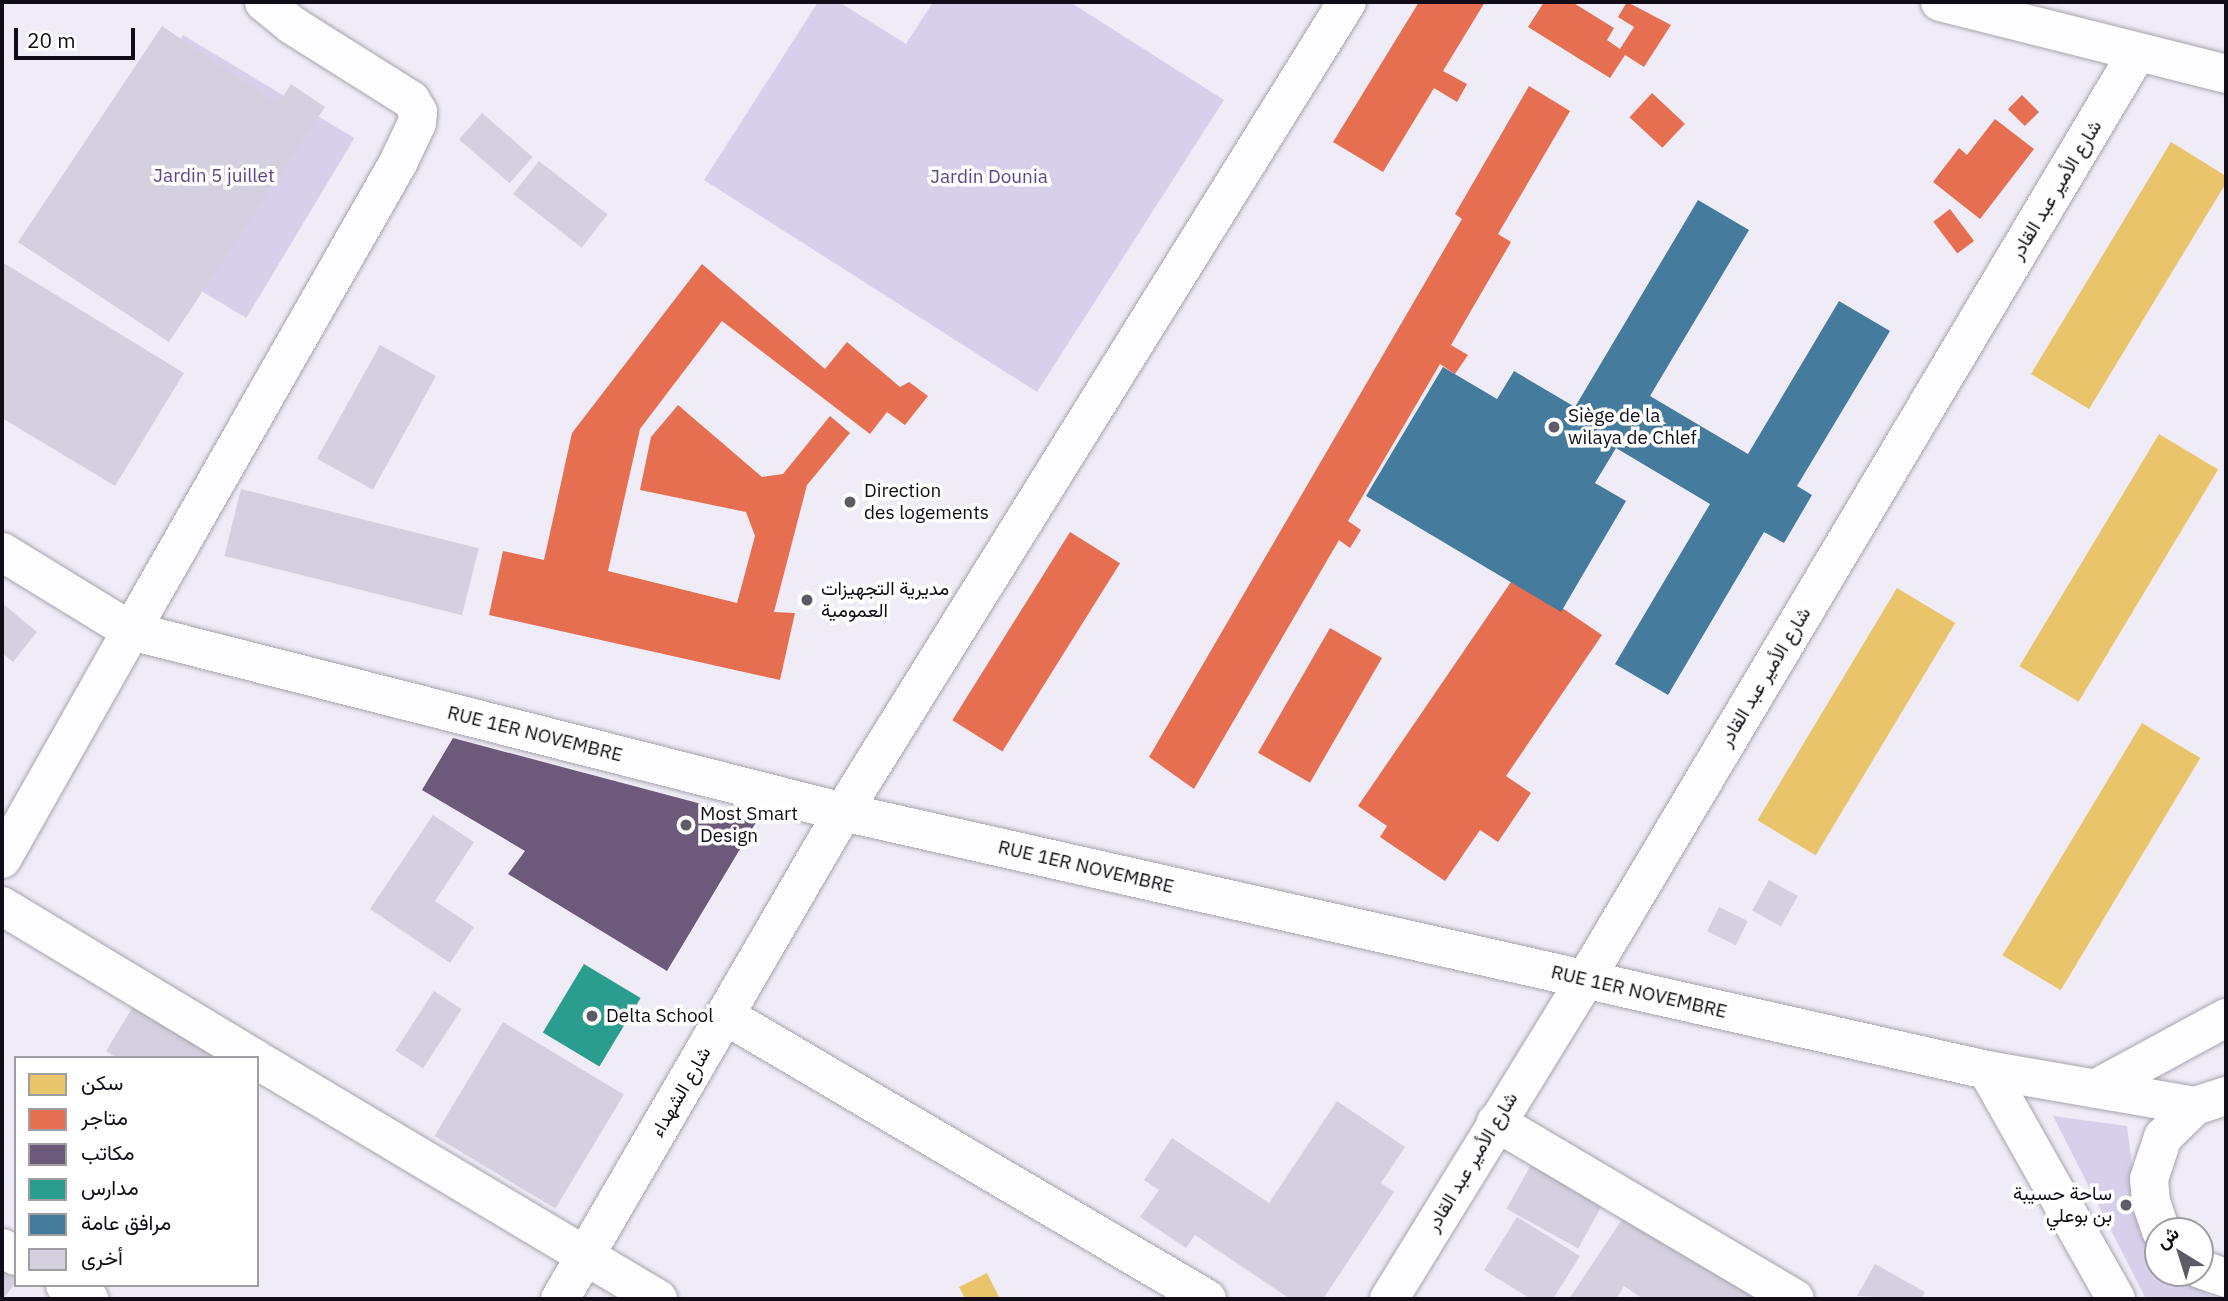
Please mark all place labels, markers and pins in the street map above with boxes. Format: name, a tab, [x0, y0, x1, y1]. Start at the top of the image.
place label: Siège de la wilaya de Chlef	[1568, 405, 1697, 449]
marker: Siège de la wilaya de Chlef	[1546, 419, 1562, 435]
place label: Direction des logements	[864, 480, 989, 524]
marker: Direction des logements	[842, 494, 858, 510]
place label: مديرية التجهيزات العمومية	[821, 578, 949, 622]
marker: مديرية التجهيزات العمومية	[799, 592, 815, 608]
place label: Most Smart Design	[700, 803, 798, 847]
marker: Most Smart Design	[678, 817, 694, 833]
place label: Delta School	[606, 1005, 713, 1027]
marker: Delta School	[584, 1008, 600, 1024]
place label: ساحة حسيبة بن بوعلي	[2013, 1183, 2112, 1227]
marker: ساحة حسيبة بن بوعلي	[2118, 1197, 2134, 1213]

